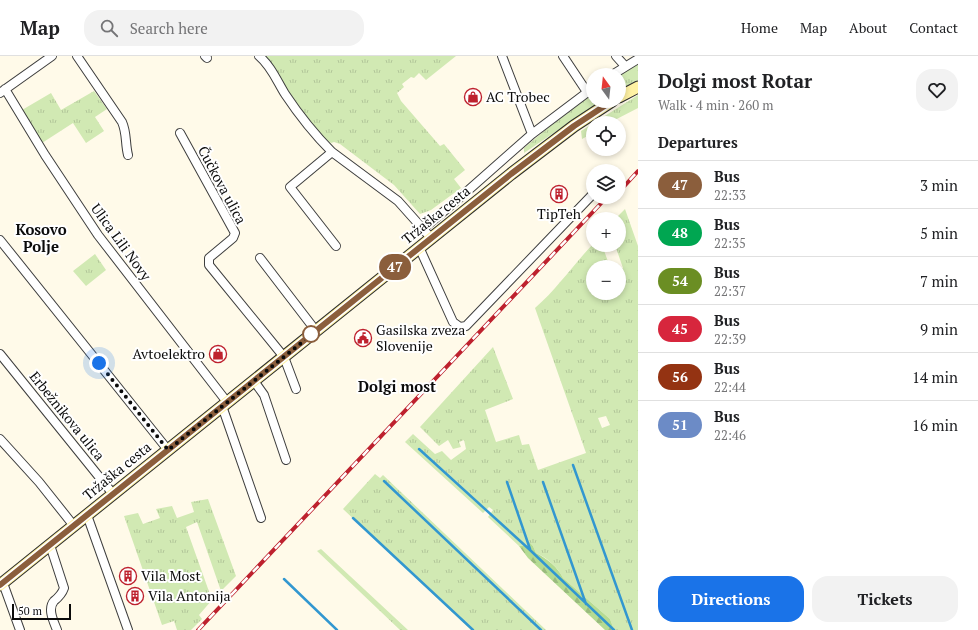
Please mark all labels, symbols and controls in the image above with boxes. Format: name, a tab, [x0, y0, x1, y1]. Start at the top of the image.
search box	[84, 10, 364, 46]
text: Map	[20, 15, 60, 40]
icon: search	[98, 17, 120, 39]
text: Search here	[130, 18, 208, 38]
text: Home	[741, 18, 778, 37]
text: Map	[800, 18, 827, 37]
text: About	[849, 18, 887, 37]
text: Contact	[909, 18, 958, 37]
north arrow	[586, 68, 626, 108]
map controls	[586, 68, 626, 300]
text: Dolgi most Rotar	[658, 68, 812, 93]
button: heart	[916, 69, 958, 111]
shop icon: AC Trobec	[463, 87, 483, 107]
place label: AC Trobec	[486, 87, 550, 106]
text: Walk · 4 min · 260 m	[658, 96, 773, 114]
button: locate	[586, 116, 626, 156]
text: Departures	[658, 132, 738, 152]
street label: Čučkova ulica	[194, 142, 251, 227]
button: layers	[586, 164, 626, 204]
text: Bus	[714, 166, 740, 186]
text: 47	[672, 175, 688, 194]
text: 3 min	[920, 175, 958, 195]
street label: Tržaška cesta	[397, 181, 474, 248]
building icon: TipTeh	[549, 184, 569, 204]
text: 22:33	[714, 186, 746, 204]
street label: Ulica Lili Novy	[87, 199, 156, 285]
place label: TipTeh	[537, 204, 581, 223]
button: +	[586, 212, 626, 252]
text: Bus	[714, 214, 740, 234]
district label: Kosovo Polje	[15, 219, 67, 256]
text: 48	[672, 223, 688, 242]
text: 5 min	[920, 223, 958, 243]
text: 22:35	[714, 234, 746, 252]
line badge: 47	[377, 254, 413, 280]
text: 47	[387, 257, 403, 276]
button: −	[586, 260, 626, 300]
text: Bus	[714, 262, 740, 282]
text: 54	[672, 271, 688, 290]
text: 7 min	[920, 271, 958, 291]
text: 22:37	[714, 282, 746, 300]
text: Bus	[714, 310, 740, 330]
text: 45	[672, 319, 688, 338]
text: 9 min	[920, 319, 958, 339]
place label: Gasilska zveza Slovenije	[376, 320, 465, 355]
unlabelled marker	[302, 325, 320, 343]
public building icon: Gasilska zveza Slovenije	[353, 328, 373, 348]
text: 22:39	[714, 330, 746, 348]
place label: Avtoelektro	[133, 344, 205, 363]
shop icon: Avtoelektro	[208, 344, 228, 364]
your location	[89, 353, 109, 373]
text: Bus	[714, 358, 740, 378]
street label: Erbežnikova ulica	[26, 367, 109, 464]
text: 56	[672, 367, 688, 386]
text: 14 min	[912, 367, 958, 387]
district label: Dolgi most	[358, 376, 436, 396]
text: 22:44	[714, 378, 746, 396]
text: Bus	[714, 406, 740, 426]
text: 51	[672, 415, 688, 434]
text: 16 min	[912, 415, 958, 435]
text: 22:46	[714, 426, 746, 444]
street label: Tržaška cesta	[78, 437, 155, 504]
building icon: Vila Most	[118, 566, 138, 586]
place label: Vila Most	[141, 566, 201, 585]
button: Directions	[658, 576, 804, 622]
button: Tickets	[812, 576, 958, 622]
building icon: Vila Antonija	[125, 586, 145, 606]
place label: Vila Antonija	[148, 586, 231, 605]
scale bar	[12, 602, 71, 621]
text: 50 m	[18, 604, 42, 618]

